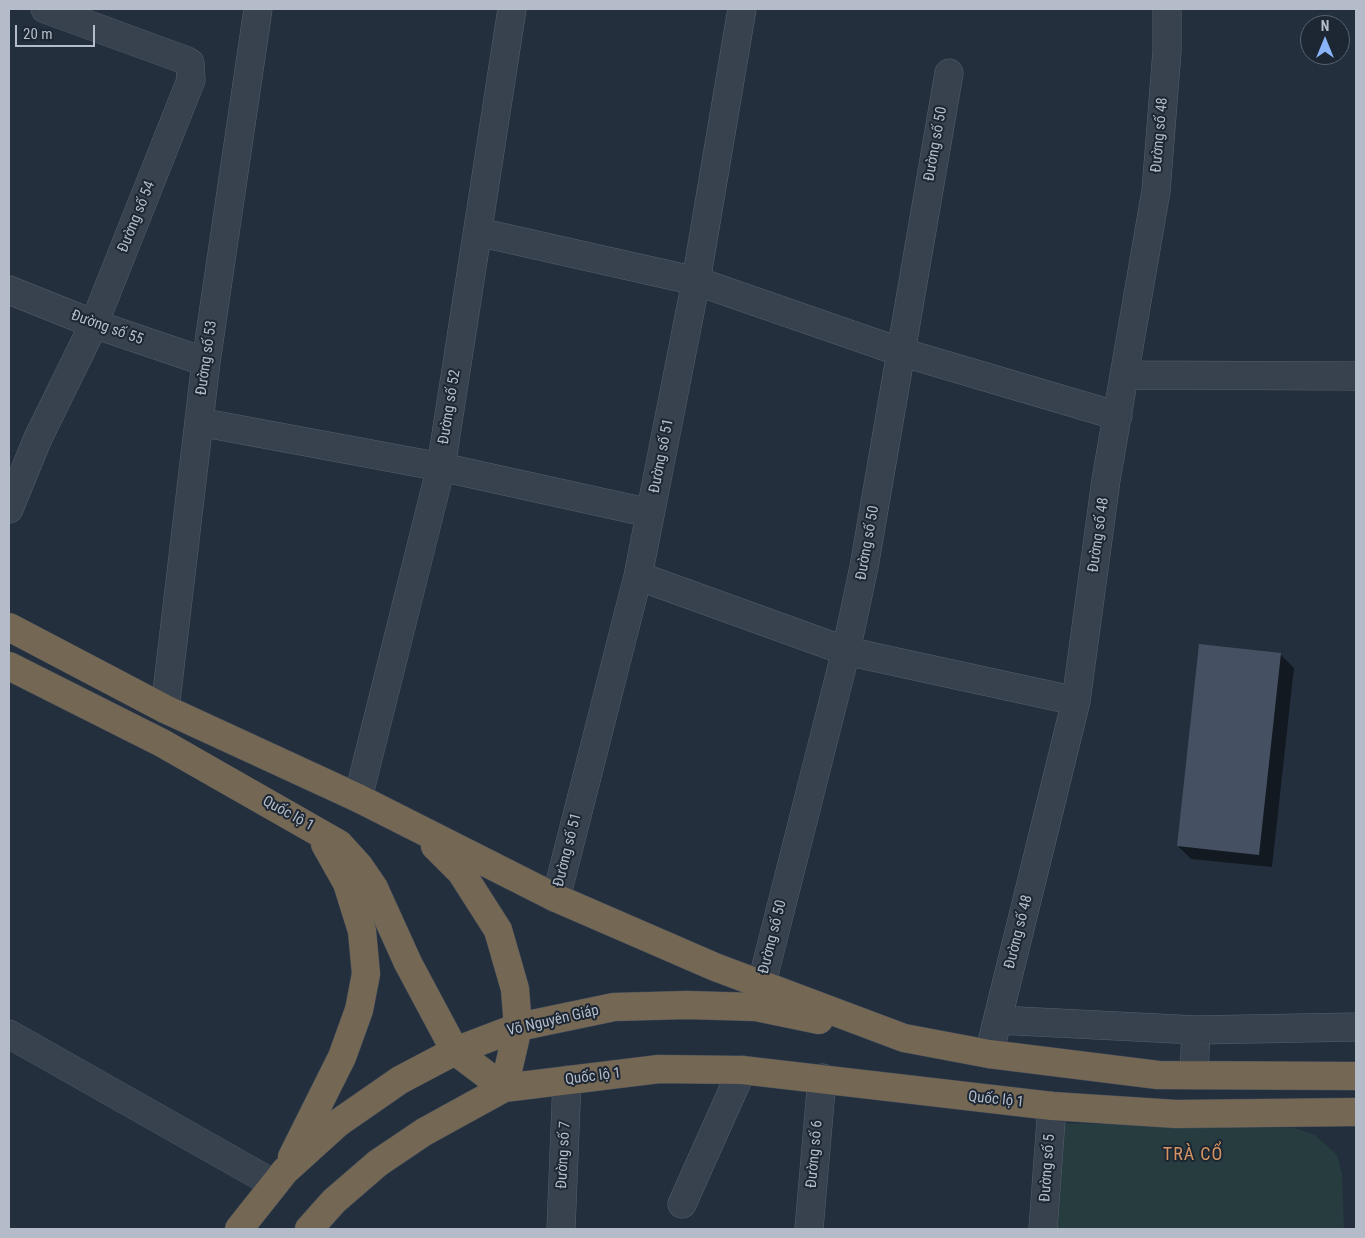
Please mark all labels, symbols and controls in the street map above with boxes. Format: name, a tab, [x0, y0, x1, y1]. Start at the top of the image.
scale bar	[18, 15, 98, 47]
north arrow	[1300, 15, 1350, 65]
text: N	[1321, 18, 1329, 34]
text: 20 m	[23, 25, 53, 43]
street label: Đường số 48	[1148, 97, 1172, 173]
street label: Đường số 50	[921, 105, 951, 183]
street label: Đường số 54	[115, 179, 159, 255]
street label: Đường số 55	[69, 307, 145, 349]
street label: Đường số 53	[193, 319, 221, 397]
street label: Đường số 52	[435, 368, 465, 446]
street label: Đường số 51	[646, 417, 678, 495]
street label: Đường số 48	[1085, 496, 1113, 574]
street label: Đường số 50	[853, 504, 883, 582]
street label: Quốc lộ 1	[259, 793, 317, 835]
street label: Đường số 51	[550, 811, 586, 889]
street label: Đường số 48	[1001, 893, 1037, 971]
street label: Đường số 50	[755, 898, 791, 976]
street label: Võ Nguyên Giáp	[505, 1002, 601, 1040]
street label: Quốc lộ 1	[564, 1065, 622, 1089]
street label: Quốc lộ 1	[967, 1088, 1025, 1112]
street label: Đường số 6	[803, 1119, 827, 1189]
street label: Đường số 7	[553, 1121, 575, 1189]
street label: Đường số 5	[1037, 1134, 1059, 1202]
district label: TRÀ CỔ	[1162, 1144, 1224, 1166]

